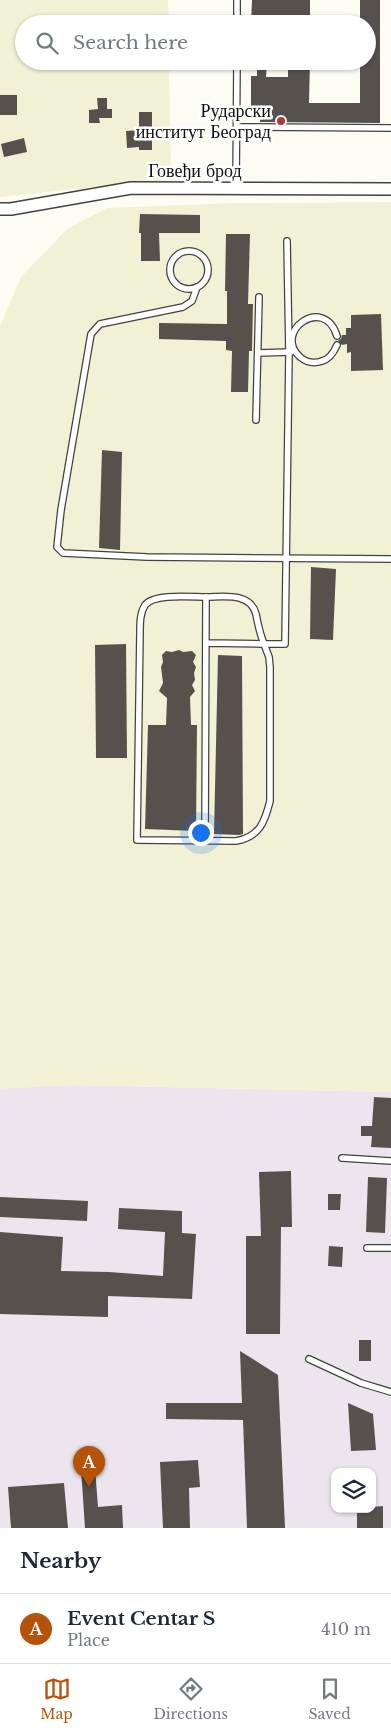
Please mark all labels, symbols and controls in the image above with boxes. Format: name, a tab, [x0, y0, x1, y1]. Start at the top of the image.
search box	[15, 15, 376, 70]
icon: search	[33, 29, 61, 57]
text: Search here	[73, 31, 188, 54]
place label: Рударски институт Београд	[136, 100, 271, 143]
marker: Рударски институт Београд	[275, 115, 287, 127]
street label: Говеђи брод	[148, 160, 242, 182]
your location	[188, 820, 214, 846]
pin: A	[73, 1446, 105, 1487]
map controls	[331, 1468, 376, 1513]
button: layers	[331, 1468, 376, 1513]
text: Nearby	[20, 1548, 101, 1574]
text: Event Centar S	[67, 1607, 215, 1630]
text: A	[30, 1619, 42, 1639]
text: 410 m	[321, 1619, 371, 1639]
text: Place	[67, 1630, 110, 1650]
tab: Map	[40, 1675, 73, 1723]
tab: Directions	[153, 1675, 228, 1723]
tab: Saved	[308, 1675, 351, 1723]

